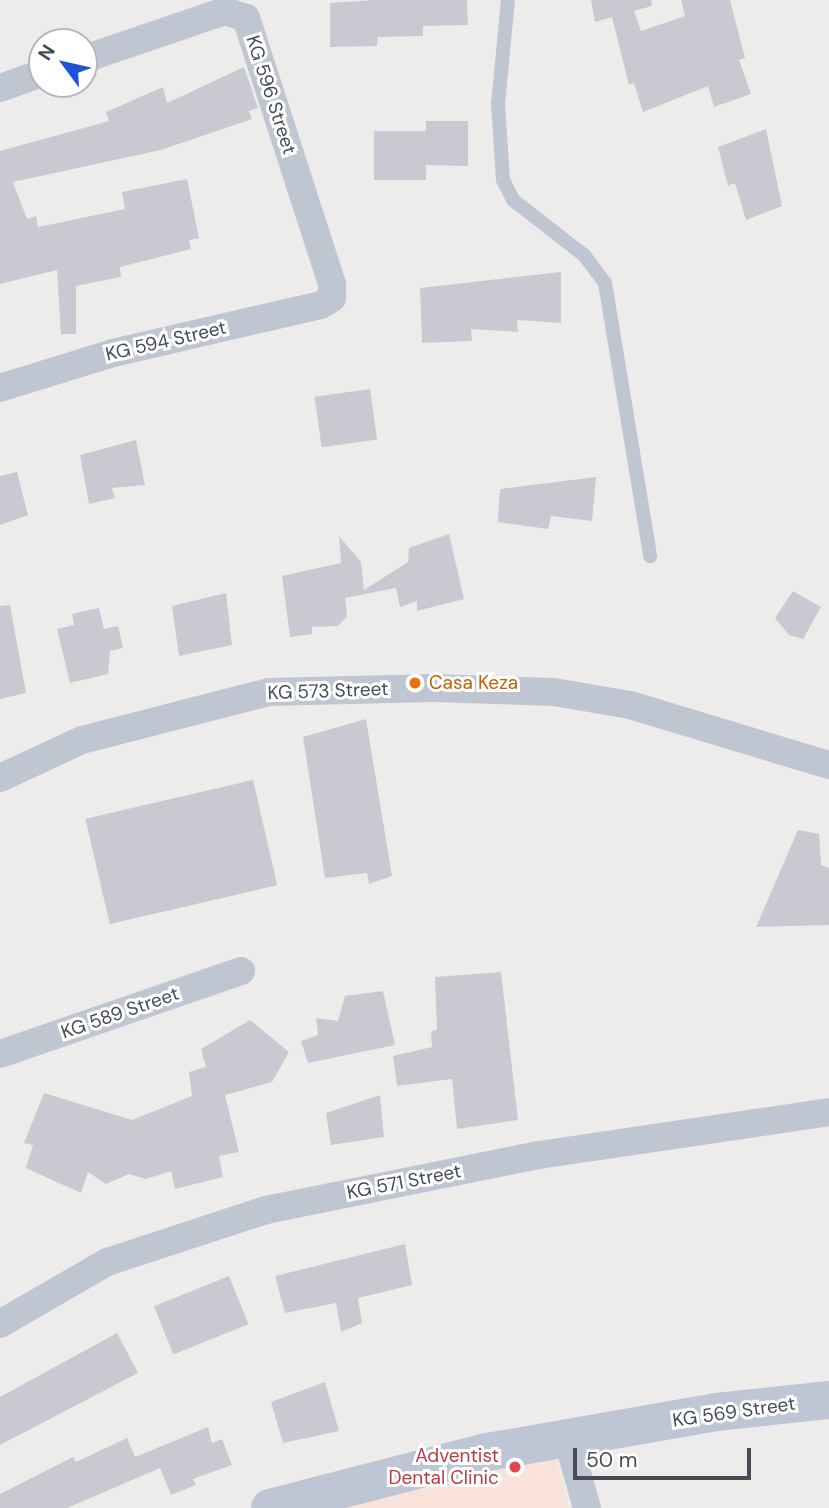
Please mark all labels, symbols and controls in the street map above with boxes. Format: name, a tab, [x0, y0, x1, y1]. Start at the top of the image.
north arrow	[28, 28, 98, 98]
street label: KG 596 Street	[241, 33, 301, 157]
text: N	[32, 40, 61, 65]
street label: KG 594 Street	[103, 316, 229, 366]
place label: Casa Keza	[429, 672, 518, 694]
marker: Casa Keza	[407, 675, 423, 691]
street label: KG 573 Street	[267, 677, 389, 705]
street label: KG 589 Street	[58, 982, 182, 1044]
street label: KG 571 Street	[345, 1160, 463, 1204]
street label: KG 569 Street	[671, 1392, 797, 1432]
scale bar	[577, 1434, 756, 1478]
place label: Adventist Dental Clinic	[388, 1445, 499, 1489]
text: 50 m	[586, 1446, 637, 1474]
marker: Adventist Dental Clinic	[505, 1457, 525, 1477]

